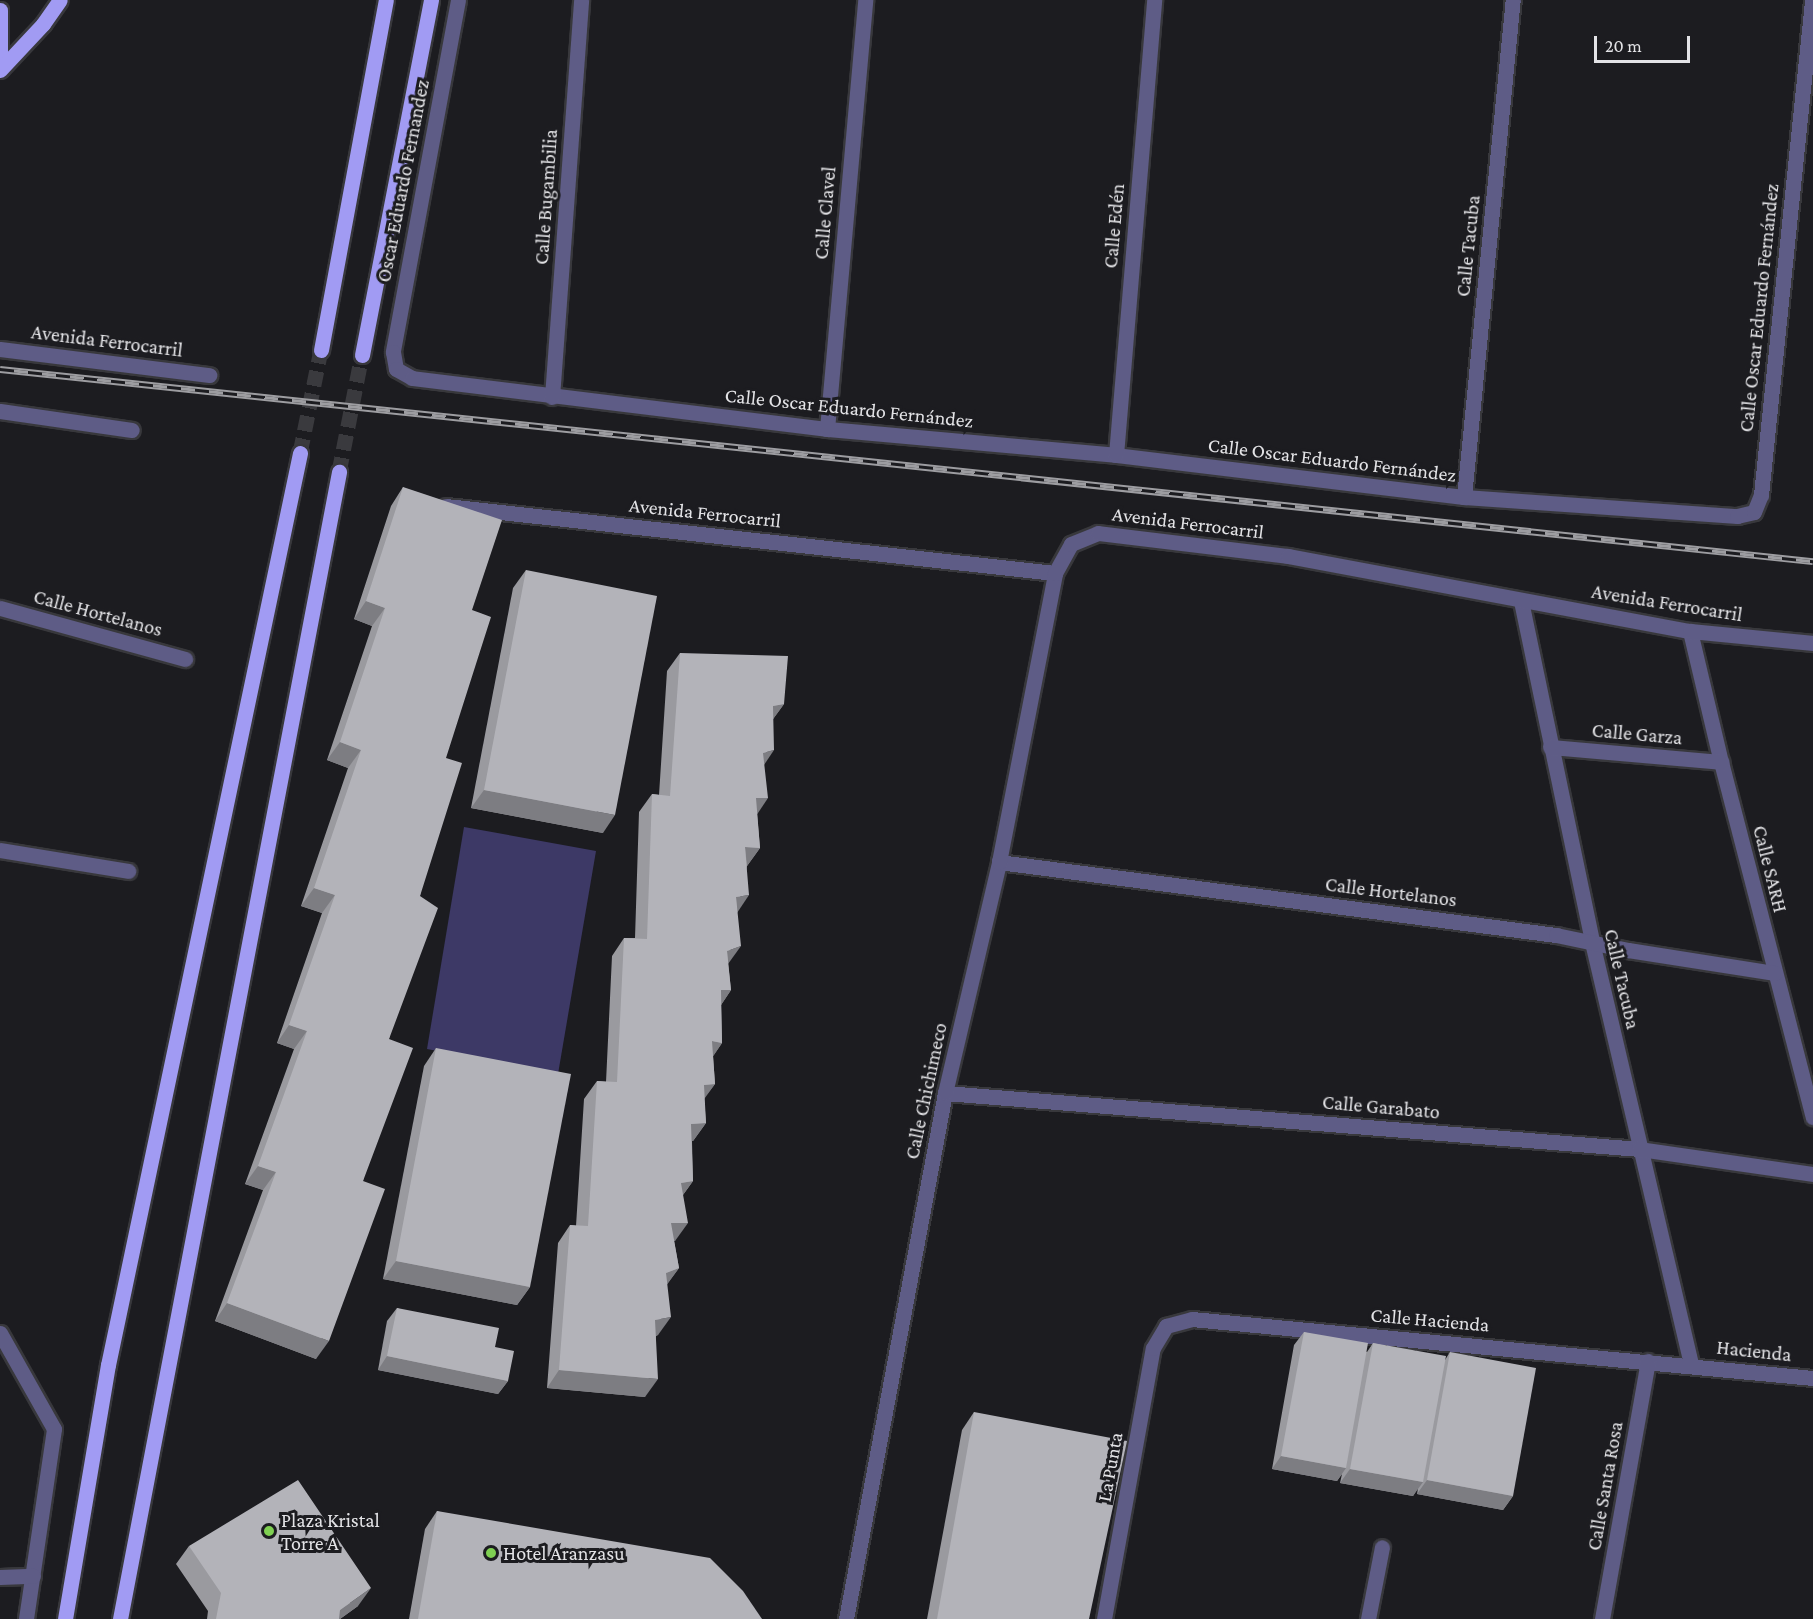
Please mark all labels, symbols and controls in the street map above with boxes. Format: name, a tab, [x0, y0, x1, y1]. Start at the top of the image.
scale bar	[1597, 24, 1693, 62]
text: 20 m	[1605, 36, 1642, 56]
street label: Oscar Eduardo Fernandez	[372, 78, 434, 284]
street label: Calle Bugambilia	[529, 128, 563, 266]
street label: Calle Clavel	[809, 165, 841, 261]
street label: Calle Edén	[1098, 183, 1130, 269]
street label: Calle Oscar Eduardo Fernández	[1734, 183, 1784, 433]
street label: Calle Tacuba	[1451, 194, 1485, 298]
street label: Avenida Ferrocarril	[30, 320, 184, 362]
street label: Calle Oscar Eduardo Fernández	[724, 383, 974, 433]
street label: Calle Oscar Eduardo Fernández	[1207, 433, 1457, 487]
street label: Avenida Ferrocarril	[628, 493, 782, 533]
street label: Avenida Ferrocarril	[1111, 502, 1265, 544]
street label: Avenida Ferrocarril	[1590, 579, 1744, 627]
street label: Calle Hortelanos	[31, 584, 165, 642]
street label: Calle Garza	[1591, 718, 1683, 750]
street label: Calle SARH	[1748, 823, 1792, 915]
street label: Calle Hortelanos	[1324, 872, 1458, 912]
street label: Calle Tacuba	[1599, 927, 1645, 1031]
street label: Calle Chichimeco	[900, 1021, 952, 1161]
street label: Calle Garabato	[1321, 1090, 1441, 1124]
street label: Calle Hacienda	[1370, 1303, 1490, 1337]
street label: Hacienda	[1715, 1335, 1793, 1367]
street label: Calle Santa Rosa	[1582, 1420, 1628, 1552]
street label: La Punta	[1092, 1430, 1128, 1504]
place label: Plaza Kristal Torre A	[281, 1508, 380, 1555]
marker: Plaza Kristal Torre A	[262, 1524, 276, 1538]
place label: Hotel Aranzasu	[503, 1541, 625, 1565]
marker: Hotel Aranzasu	[484, 1546, 498, 1560]

